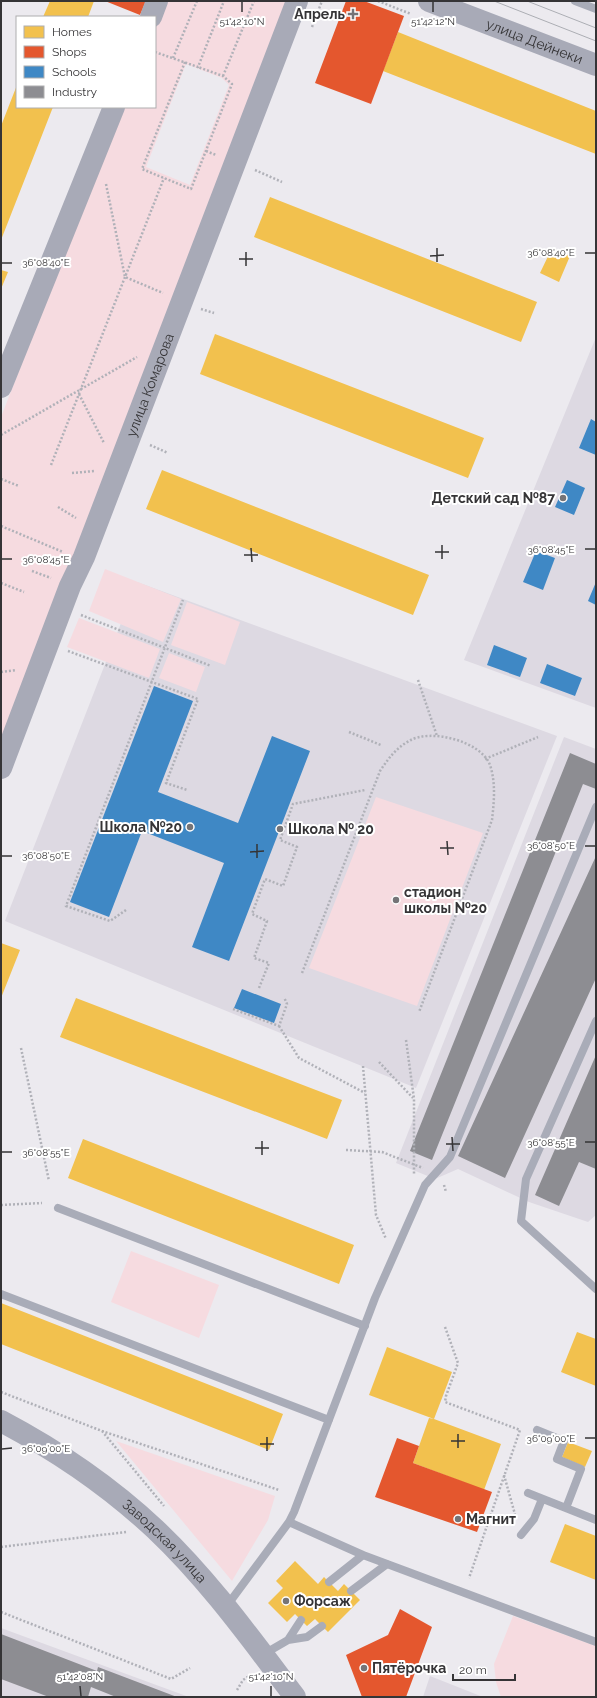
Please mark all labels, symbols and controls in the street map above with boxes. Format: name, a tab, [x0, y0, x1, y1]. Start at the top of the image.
place label: Апрель	[294, 6, 346, 22]
marker: Апрель	[348, 9, 358, 19]
legend	[16, 16, 156, 108]
text: 51°42'10"N	[220, 16, 264, 27]
text: 51°42'12"N	[411, 16, 455, 27]
street label: улица Дейнеки	[484, 16, 585, 67]
text: Homes	[52, 25, 92, 39]
text: Shops	[52, 45, 87, 59]
text: Schools	[52, 65, 96, 79]
text: Industry	[52, 85, 98, 99]
text: 36°08'40"E	[527, 247, 575, 258]
text: 36°08'40"E	[22, 257, 70, 268]
street label: улица Комарова	[123, 331, 177, 439]
place label: Детский сад №87	[432, 490, 555, 506]
marker: Детский сад №87	[558, 493, 568, 503]
text: 36°08'45"E	[527, 544, 575, 555]
text: 36°08'45"E	[22, 554, 70, 565]
place label: Школа №20	[100, 819, 182, 835]
place label: Школа № 20	[288, 821, 374, 837]
marker: Школа №20	[185, 822, 195, 832]
marker: Школа № 20	[275, 824, 285, 834]
text: 36°08'50"E	[527, 840, 575, 851]
text: 36°08'50"E	[22, 850, 70, 861]
place label: стадион школы №20	[404, 884, 487, 916]
marker: стадион школы №20	[391, 895, 401, 905]
text: 36°08'55"E	[527, 1137, 575, 1148]
text: 36°08'55"E	[22, 1147, 70, 1158]
text: 36°09'00"E	[527, 1433, 575, 1444]
text: 36°09'00"E	[22, 1443, 70, 1454]
street label: Заводская улица	[119, 1496, 210, 1586]
place label: Магнит	[466, 1511, 516, 1527]
marker: Магнит	[453, 1514, 463, 1524]
place label: Форсаж	[294, 1593, 351, 1609]
marker: Форсаж	[281, 1596, 291, 1606]
scale bar	[453, 1656, 515, 1682]
place label: Пятёрочка	[372, 1660, 446, 1676]
marker: Пятёрочка	[359, 1663, 369, 1673]
text: 20 m	[459, 1663, 487, 1677]
text: 51°42'08"N	[57, 1671, 103, 1682]
text: 51°42'10"N	[249, 1671, 293, 1682]

